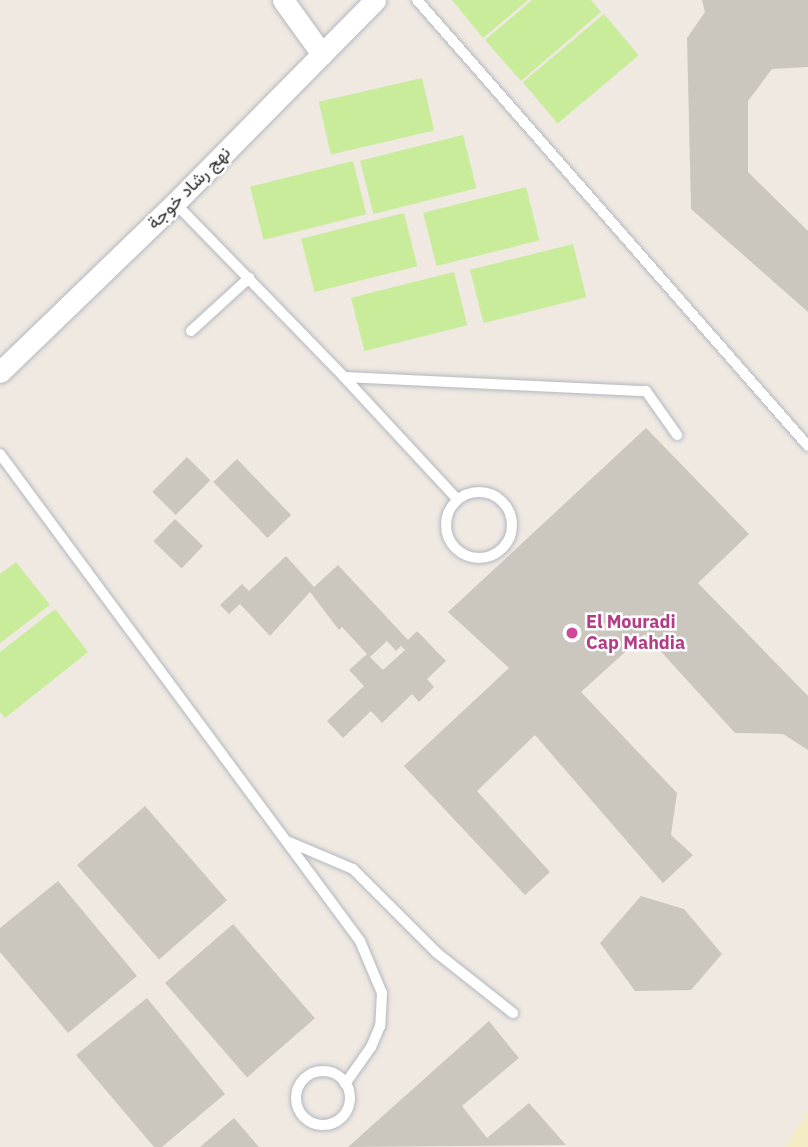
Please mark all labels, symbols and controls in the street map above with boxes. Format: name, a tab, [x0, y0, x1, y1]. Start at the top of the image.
street label: نهج رشاد خوجة	[143, 142, 235, 234]
place label: El Mouradi Cap Mahdia	[586, 612, 685, 654]
marker: El Mouradi Cap Mahdia	[564, 625, 580, 641]

